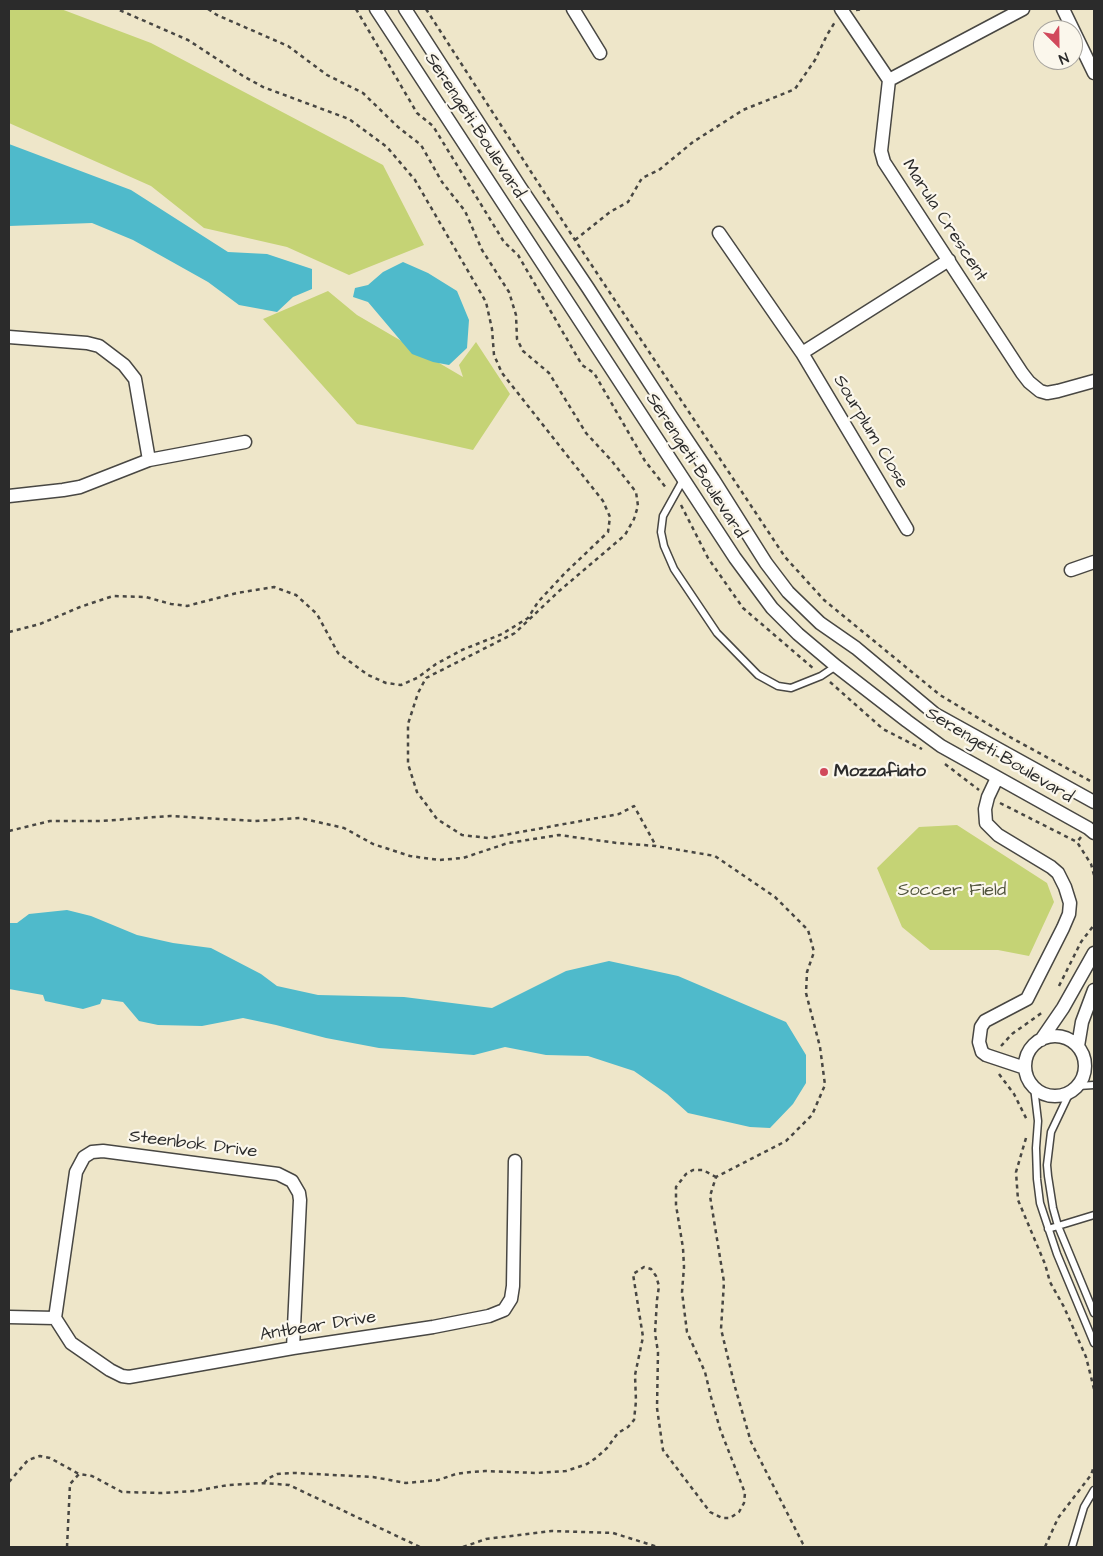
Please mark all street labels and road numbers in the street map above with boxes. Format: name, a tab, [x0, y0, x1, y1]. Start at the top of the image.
street label: Serengeti Boulevard	[419, 49, 529, 203]
street label: Marula Crescent	[896, 156, 992, 286]
street label: Sourplum Close	[828, 371, 912, 493]
street label: Serengeti Boulevard	[640, 389, 750, 543]
street label: Serengeti Boulevard	[921, 703, 1077, 809]
street label: Steenbok Drive	[128, 1126, 258, 1164]
street label: Antbear Drive	[258, 1307, 378, 1347]

